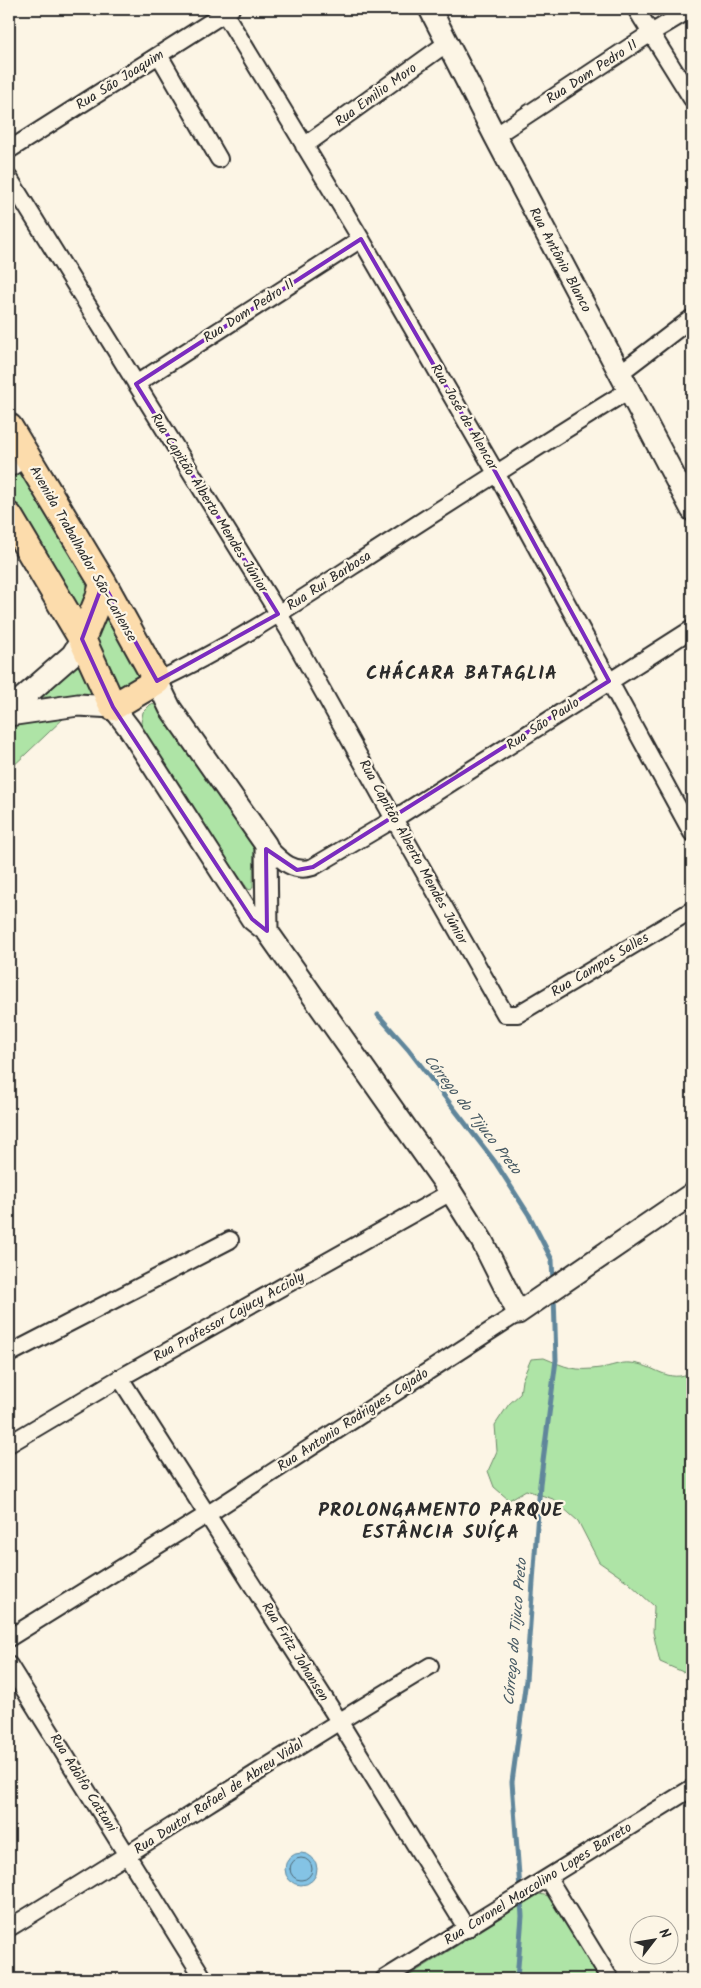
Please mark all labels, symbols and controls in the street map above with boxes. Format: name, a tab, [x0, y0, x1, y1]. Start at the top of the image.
street label: Rua Dom Pedro II	[542, 34, 642, 110]
street label: Rua São Joaquim	[72, 44, 168, 116]
street label: Rua Emilio Moro	[330, 58, 422, 132]
street label: Rua Antônio Blanco	[523, 203, 597, 317]
street label: Rua Dom Pedro II	[199, 273, 299, 349]
street label: Rua José de Alencar	[425, 360, 504, 476]
street label: Rua Capitão Alberto Mendes Júnior	[144, 409, 274, 598]
street label: Avenida Trabalhador São-Carlense	[23, 462, 143, 647]
street label: Rua Rui Barbosa	[282, 545, 376, 617]
district label: CHÁCARA BATAGLIA	[366, 659, 558, 689]
street label: Rua São Paulo	[502, 692, 584, 756]
street label: Rua Capitão Alberto Mendes Júnior	[353, 756, 474, 950]
street label: Rua Campos Salles	[547, 927, 653, 1003]
water label: Córrego do Tijuco Preto	[417, 1050, 528, 1181]
street label: Rua Professor Cajucy Accioly	[149, 1266, 309, 1368]
street label: Rua Antonio Rodrigues Cajado	[273, 1363, 433, 1477]
district label: PROLONGAMENTO PARQUE ESTÂNCIA SUÍÇA	[318, 1496, 564, 1548]
water label: Córrego do Tijuco Preto	[498, 1556, 534, 1706]
street label: Rua Fritz Johansen	[256, 1598, 334, 1706]
street label: Rua Adolfo Cattani	[44, 1729, 123, 1837]
street label: Rua Doutor Rafael de Abreu Vidal	[130, 1733, 309, 1860]
street label: Rua Coronel Marcolino Lopes Barreto	[440, 1817, 636, 1951]
north arrow	[628, 1916, 678, 1966]
text: N	[653, 1924, 676, 1943]

